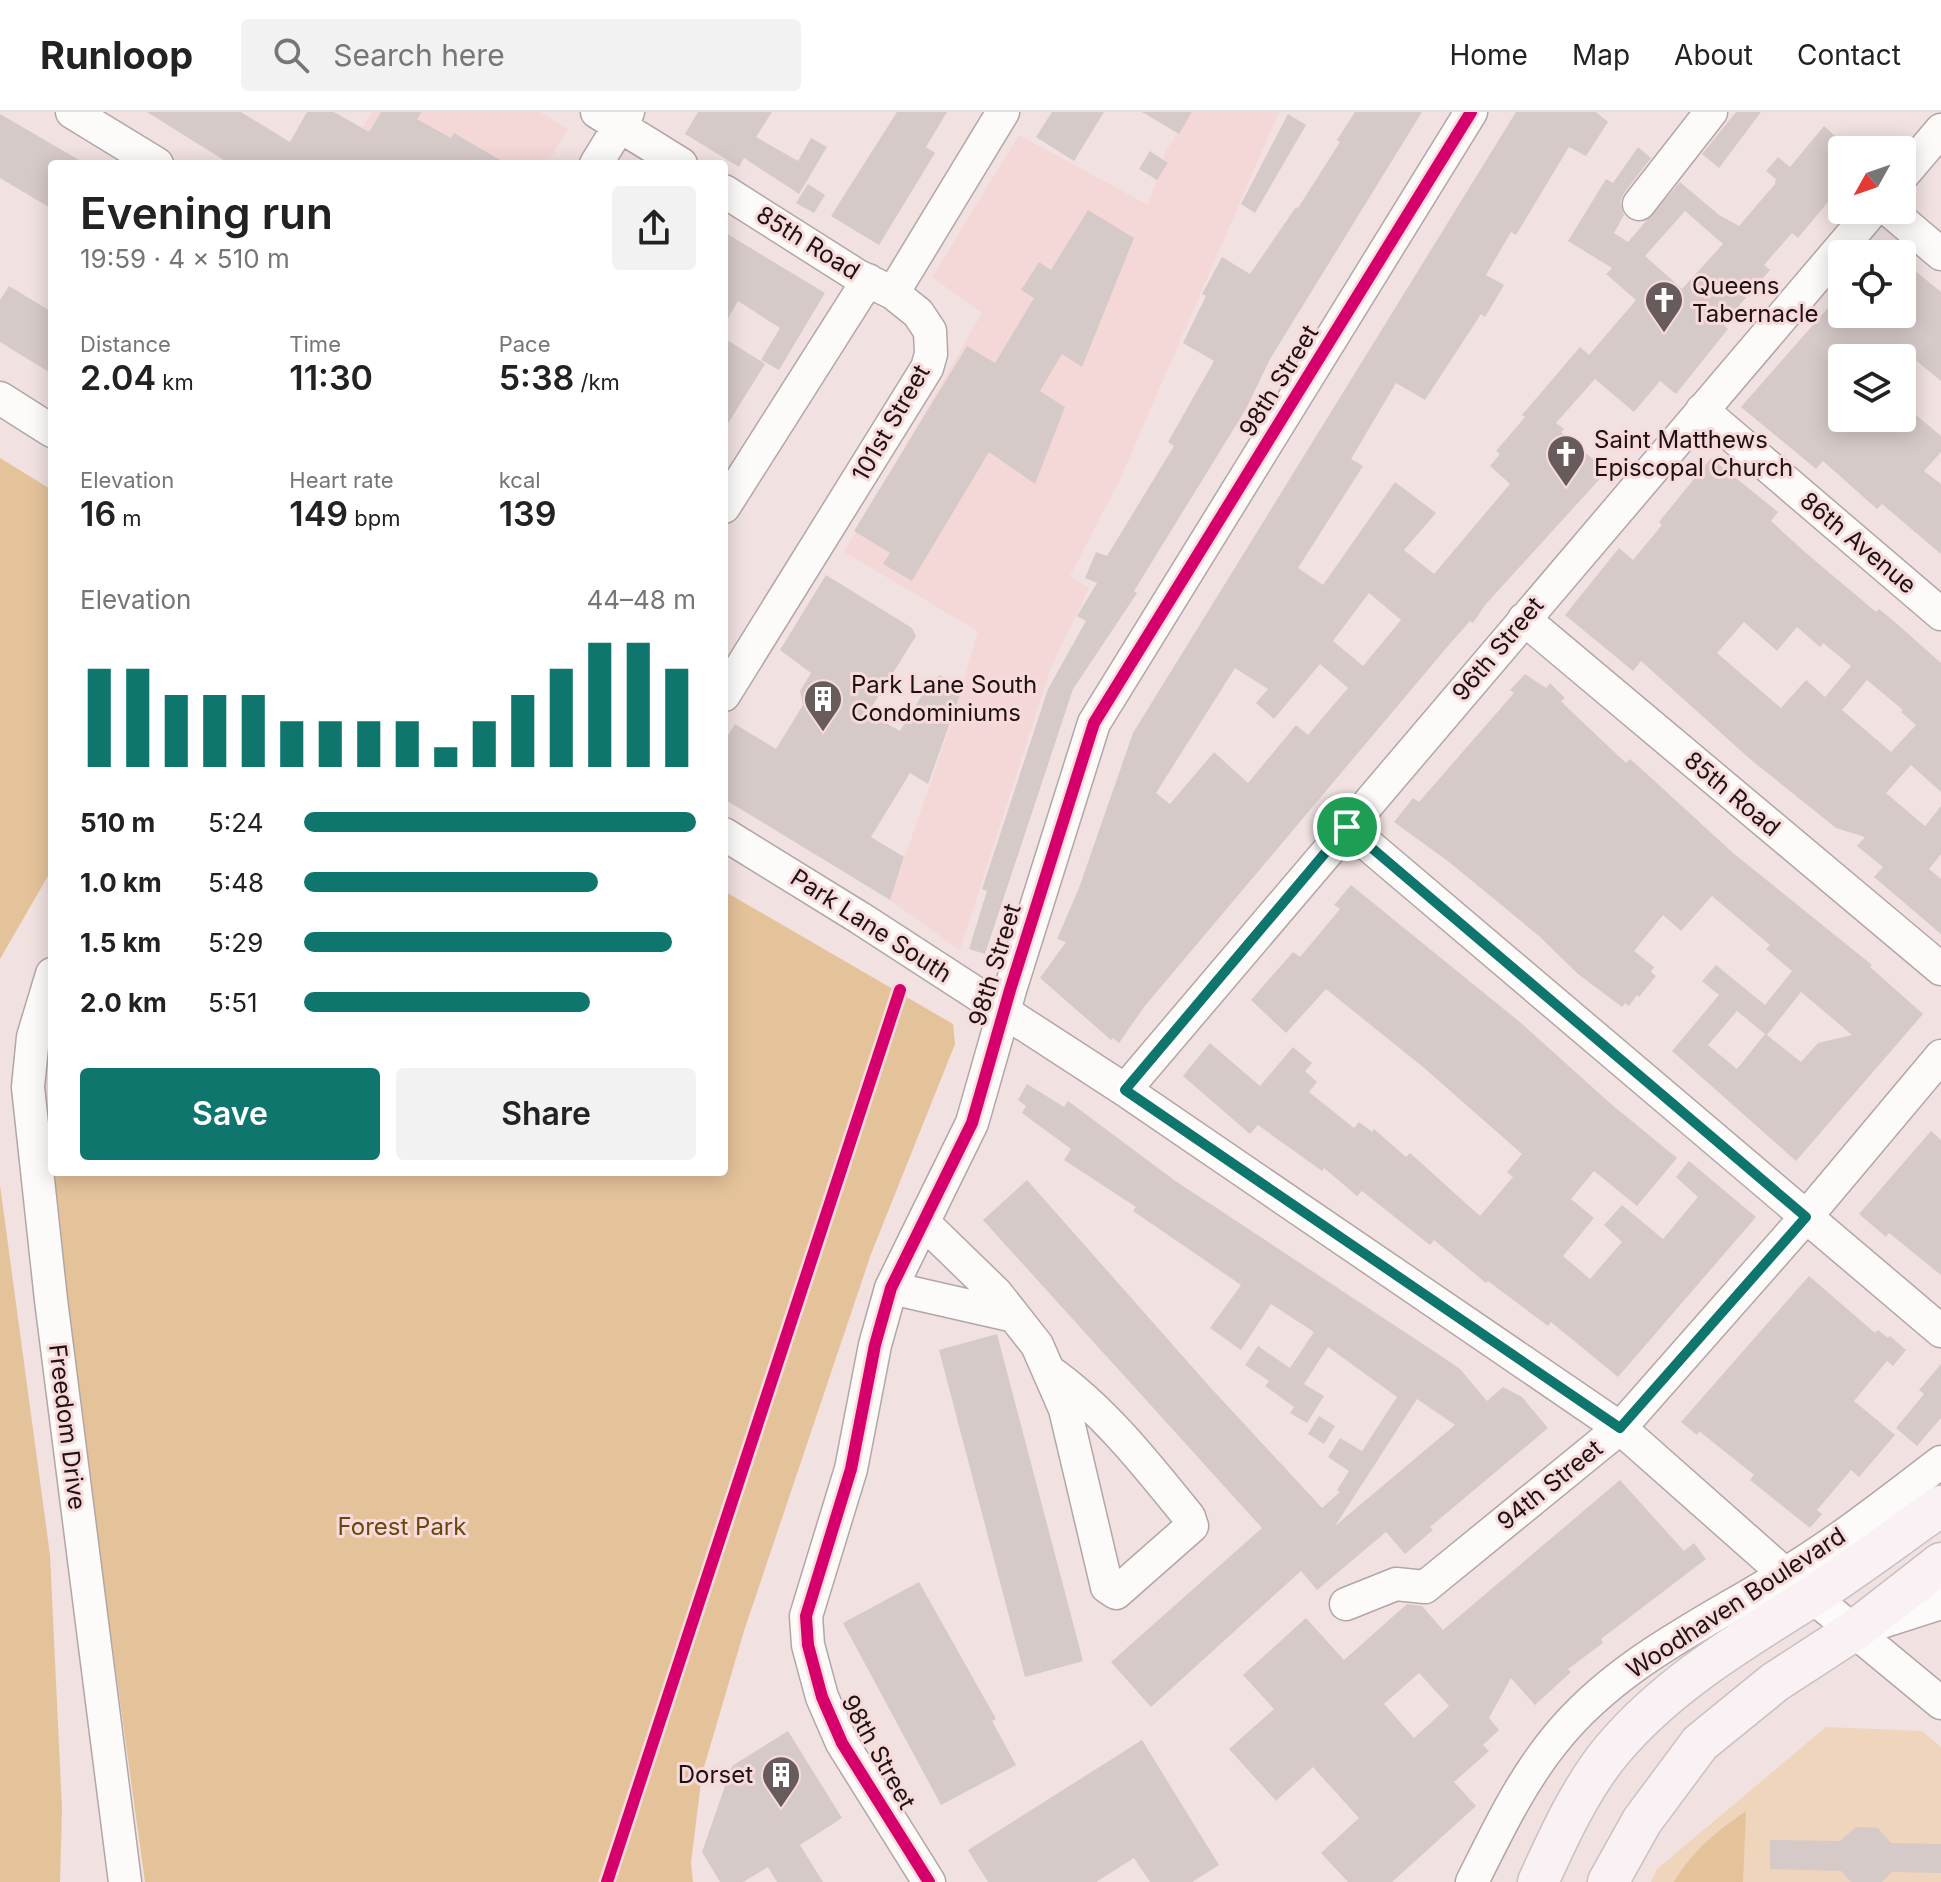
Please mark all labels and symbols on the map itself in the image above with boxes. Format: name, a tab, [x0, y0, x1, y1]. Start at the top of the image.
north arrow	[1828, 136, 1916, 224]
street label: 85th Road	[751, 200, 865, 286]
place label: Queens Tabernacle	[1692, 271, 1818, 328]
church icon: Queens Tabernacle	[1643, 279, 1685, 334]
street label: 98th Street	[1233, 319, 1324, 442]
street label: 101st Street	[846, 359, 936, 486]
place label: Saint Matthews Episcopal Church	[1594, 425, 1793, 482]
church icon: Saint Matthews Episcopal Church	[1545, 433, 1587, 488]
street label: 86th Avenue	[1794, 486, 1922, 600]
street label: 96th Street	[1446, 591, 1549, 706]
place label: Park Lane South Condominiums	[851, 670, 1037, 727]
building icon: Park Lane South Condominiums	[802, 678, 844, 733]
street label: 85th Road	[1679, 745, 1786, 842]
pin	[1313, 793, 1381, 861]
street label: Park Lane South	[785, 863, 957, 988]
street label: 98th Street	[962, 900, 1027, 1029]
street label: Freedom Drive	[43, 1343, 92, 1511]
street label: 94th Street	[1491, 1433, 1608, 1536]
park label: Forest Park	[338, 1512, 466, 1541]
street label: Woodhaven Boulevard	[1621, 1521, 1851, 1684]
street label: 98th Street	[835, 1690, 922, 1814]
building icon: Dorset	[760, 1754, 802, 1809]
place label: Dorset	[678, 1760, 753, 1789]

